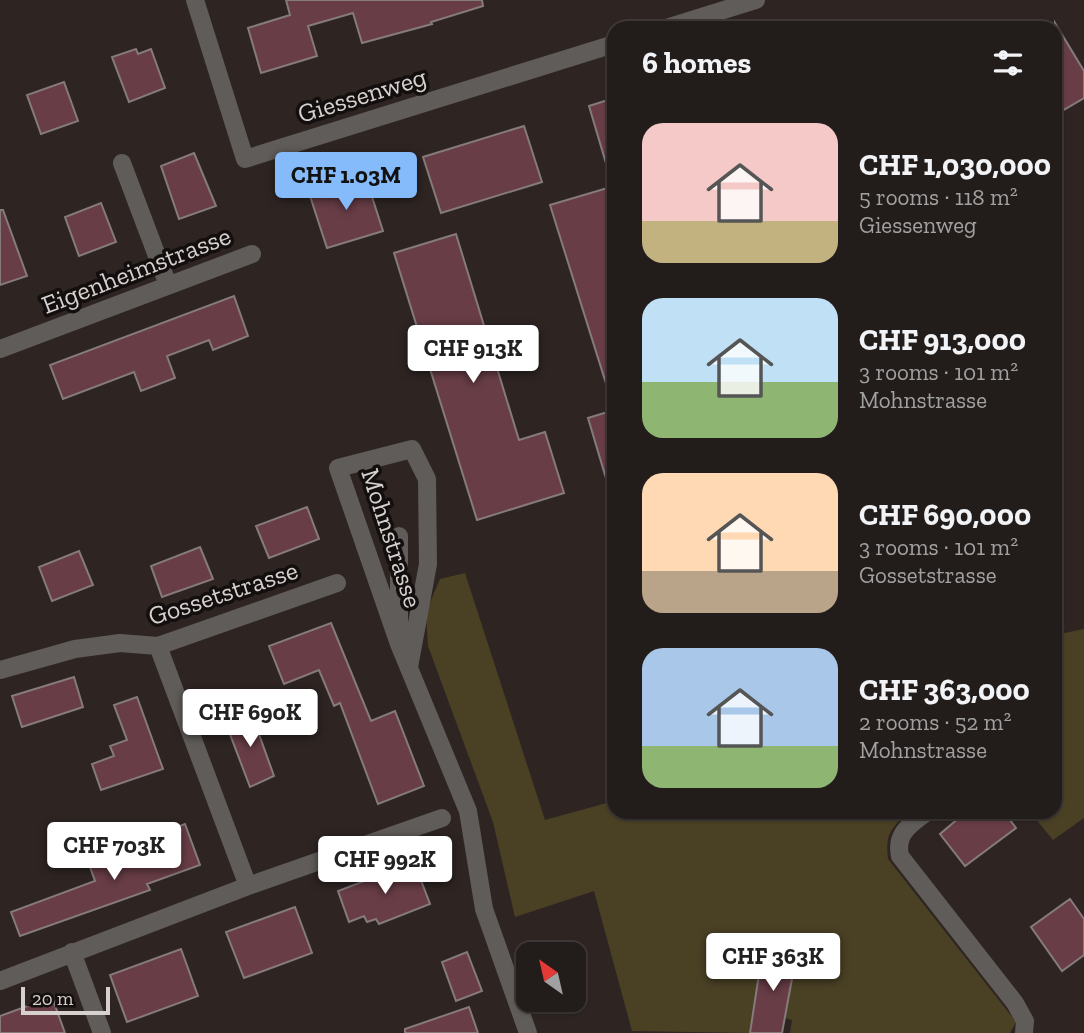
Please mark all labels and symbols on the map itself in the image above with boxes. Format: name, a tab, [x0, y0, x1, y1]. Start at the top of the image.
street label: Giessenweg	[294, 60, 430, 130]
pin: CHF 1.03M	[266, 152, 426, 212]
street label: Eigenheimstrasse	[37, 219, 235, 321]
pin: CHF 913K	[401, 326, 545, 385]
street label: Mohnstrasse	[354, 464, 430, 612]
street label: Gossetstrasse	[144, 554, 302, 632]
pin: CHF 690K	[178, 690, 322, 749]
pin: CHF 703K	[42, 822, 186, 882]
pin: CHF 992K	[313, 836, 457, 896]
pin: CHF 363K	[701, 934, 845, 993]
north arrow	[516, 942, 586, 1012]
scale bar	[21, 984, 110, 1016]

